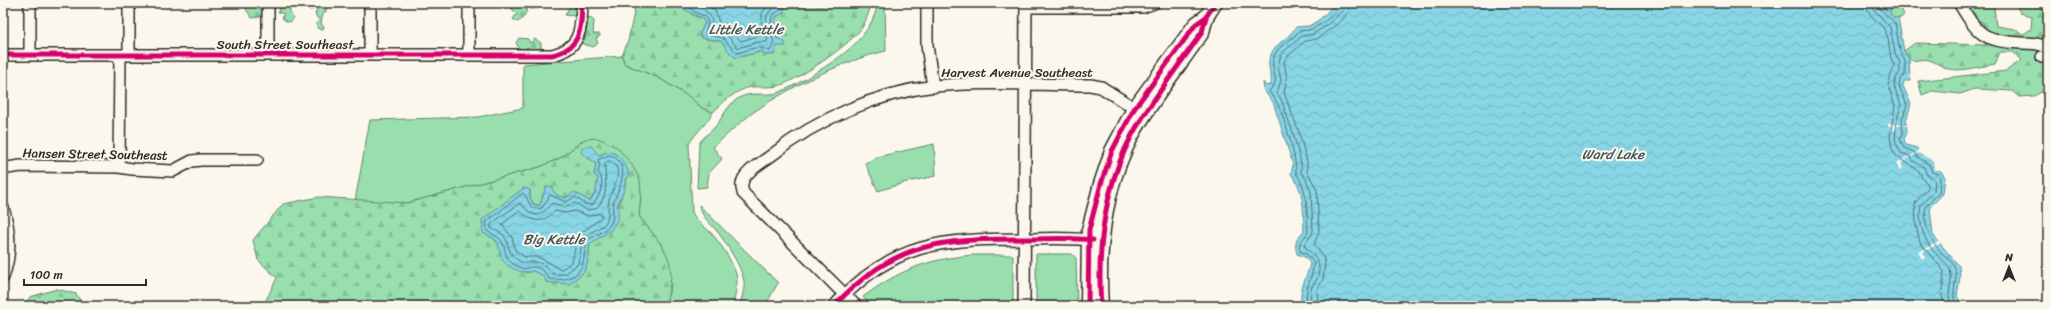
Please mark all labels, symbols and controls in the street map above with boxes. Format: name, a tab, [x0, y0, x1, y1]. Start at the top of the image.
water label: Little Kettle	[709, 17, 785, 42]
street label: South Street Southeast	[217, 33, 354, 56]
street label: Harvest Avenue Southeast	[941, 61, 1093, 84]
street label: Hansen Street Southeast	[22, 141, 168, 167]
water label: Ward Lake	[1582, 142, 1645, 167]
water label: Big Kettle	[523, 227, 586, 252]
north arrow	[1989, 247, 2029, 287]
text: N	[2004, 248, 2013, 267]
scale bar	[24, 261, 146, 287]
text: 100 m	[30, 264, 63, 286]

